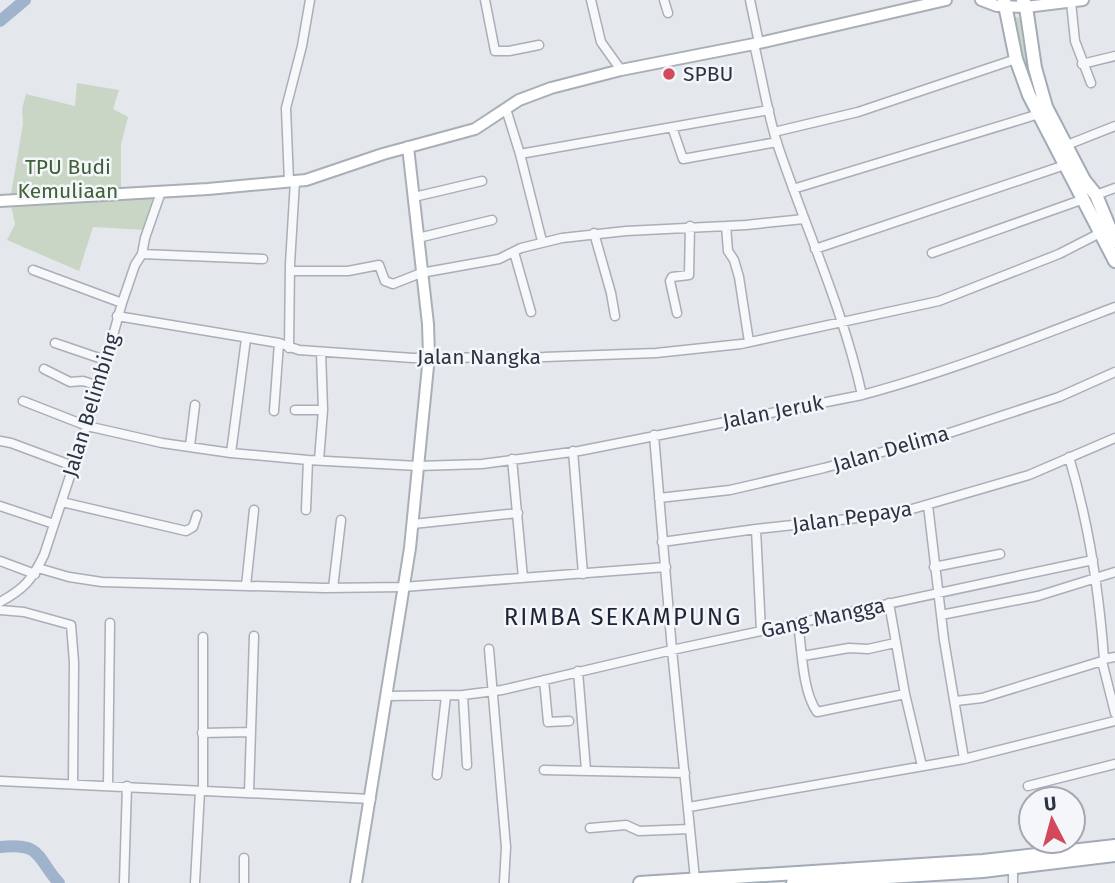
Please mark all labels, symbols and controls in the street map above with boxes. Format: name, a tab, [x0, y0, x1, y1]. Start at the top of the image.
place label: SPBU	[683, 61, 733, 87]
marker: SPBU	[661, 66, 677, 82]
park label: TPU Budi Kemuliaan	[18, 154, 118, 204]
street label: Jalan Belimbing	[57, 330, 125, 480]
street label: Jalan Nangka	[417, 344, 541, 370]
street label: Jalan Jeruk	[721, 389, 826, 434]
street label: Jalan Delima	[830, 420, 952, 478]
street label: Jalan Pepaya	[790, 496, 914, 538]
street label: Gang Mangga	[758, 592, 888, 644]
district label: RIMBA SEKAMPUNG	[504, 603, 742, 631]
north arrow	[1017, 785, 1087, 855]
text: U	[1043, 792, 1058, 816]

